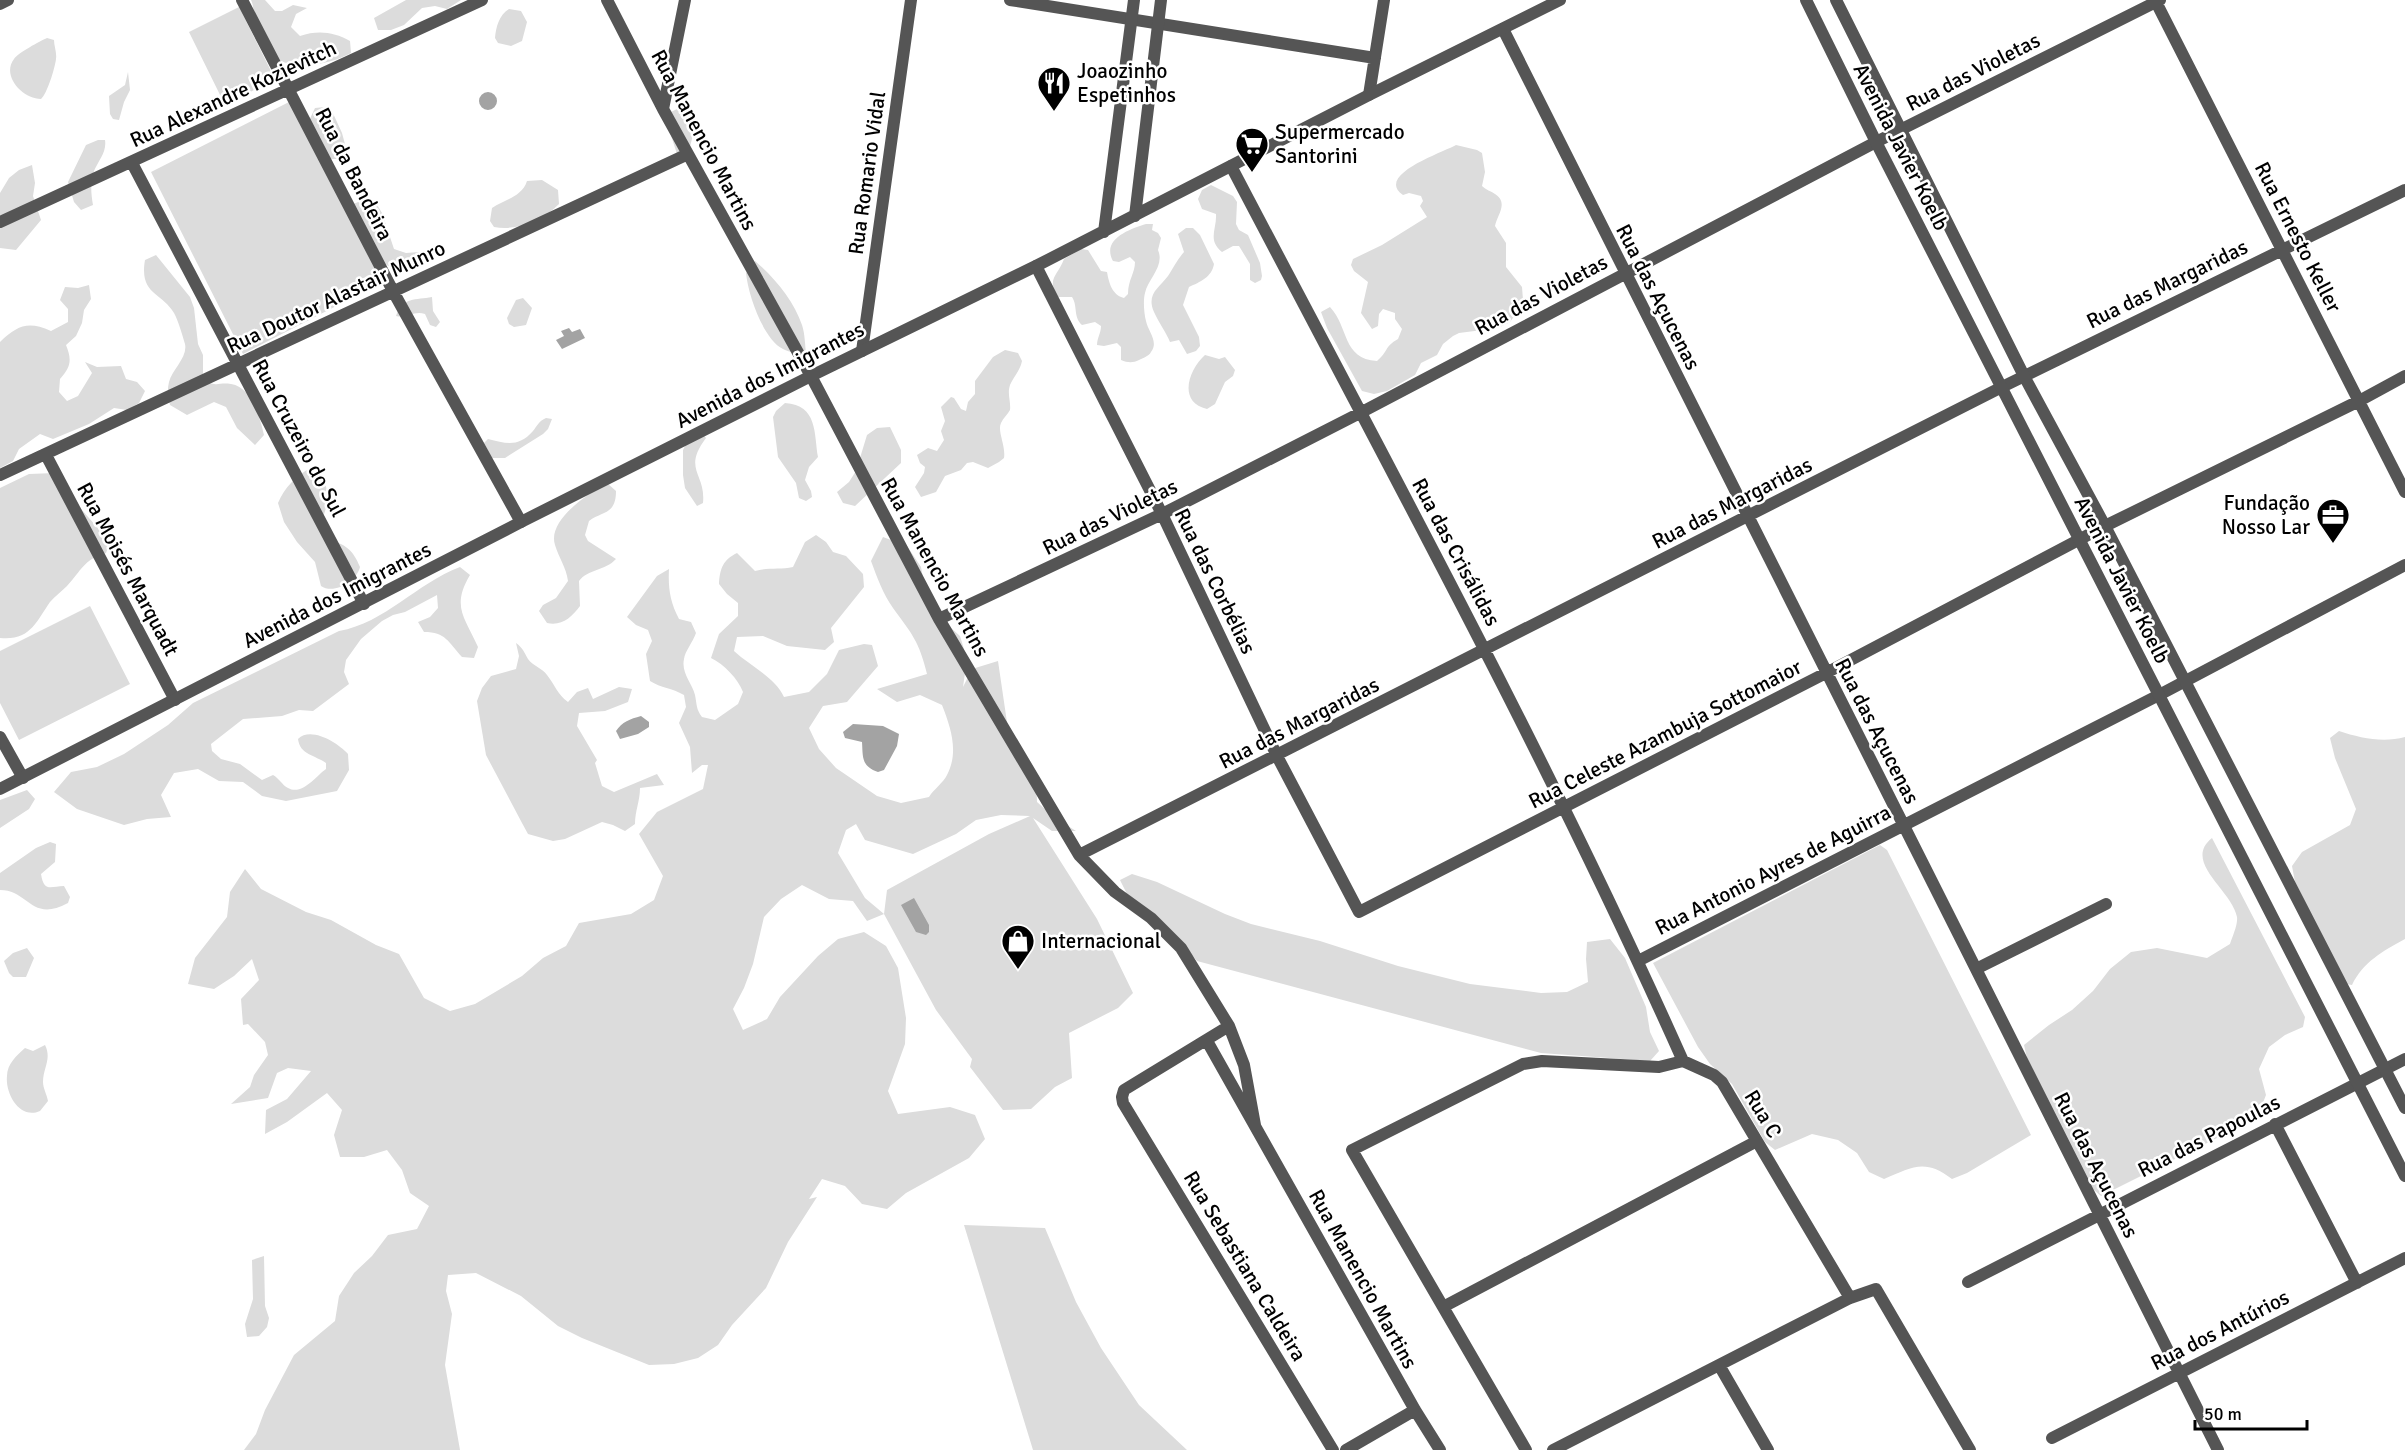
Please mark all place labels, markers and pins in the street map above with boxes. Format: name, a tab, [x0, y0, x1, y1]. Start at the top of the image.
place label: Joaozinho Espetinhos	[1077, 58, 1176, 108]
restaurant icon: Joaozinho Espetinhos	[1036, 65, 1072, 112]
place label: Supermercado Santorini	[1275, 119, 1405, 169]
supermarket icon: Supermercado Santorini	[1234, 126, 1270, 173]
place label: Fundação Nosso Lar	[2222, 490, 2310, 540]
office icon: Fundação Nosso Lar	[2315, 497, 2351, 544]
shop icon: Internacional	[1000, 923, 1036, 970]
place label: Internacional	[1041, 928, 1161, 954]

